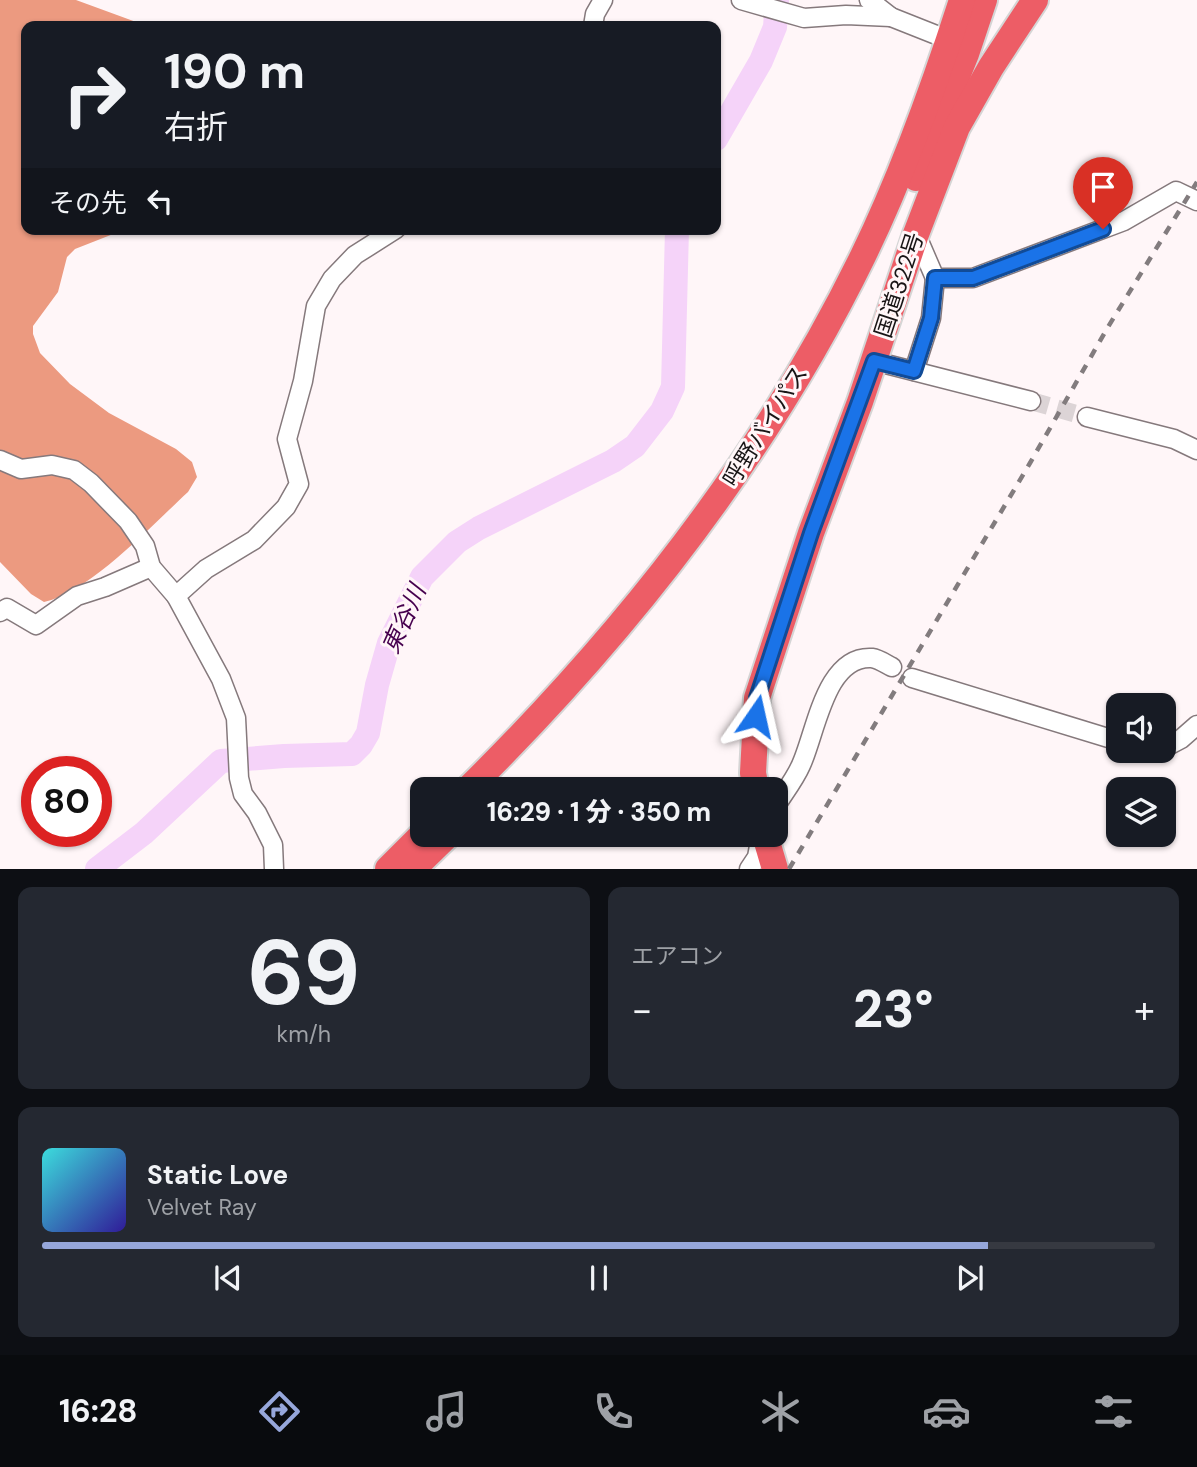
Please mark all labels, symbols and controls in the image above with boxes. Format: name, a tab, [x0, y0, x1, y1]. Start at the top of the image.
text: 190 m	[164, 39, 305, 103]
icon: right	[49, 49, 140, 140]
text: 右折	[164, 106, 228, 148]
pin	[1073, 157, 1133, 229]
icon: arrive	[1084, 168, 1122, 206]
icon: left	[141, 182, 179, 220]
text: その先	[49, 186, 127, 220]
street label: 国道322号	[868, 228, 930, 342]
street label: 呼野バイパス	[716, 360, 814, 492]
water label: 東谷川	[375, 577, 434, 658]
position arrow	[719, 679, 793, 753]
map controls	[1106, 693, 1176, 847]
button: sound	[1106, 693, 1176, 763]
speed limit sign: 80	[21, 756, 112, 847]
button: layers	[1106, 777, 1176, 847]
text: 16:29 · 1 分 · 350 m	[487, 795, 711, 829]
text: 69	[247, 914, 361, 1032]
text: エアコン	[632, 941, 724, 971]
text: 23°	[853, 975, 933, 1043]
text: −	[632, 985, 652, 1035]
text: +	[1134, 985, 1155, 1035]
text: km/h	[277, 1019, 331, 1049]
text: Static Love	[147, 1158, 288, 1192]
text: Velvet Ray	[147, 1192, 257, 1222]
icon: previous	[209, 1259, 247, 1297]
icon: pause	[580, 1259, 618, 1297]
icon: next	[951, 1259, 989, 1297]
icon: directions	[255, 1387, 304, 1436]
icon: music	[422, 1387, 471, 1436]
icon: phone	[589, 1387, 638, 1436]
icon: climate	[756, 1387, 805, 1436]
icon: car	[922, 1387, 971, 1436]
icon: filters	[1089, 1387, 1138, 1436]
text: 16:28	[59, 1390, 137, 1432]

